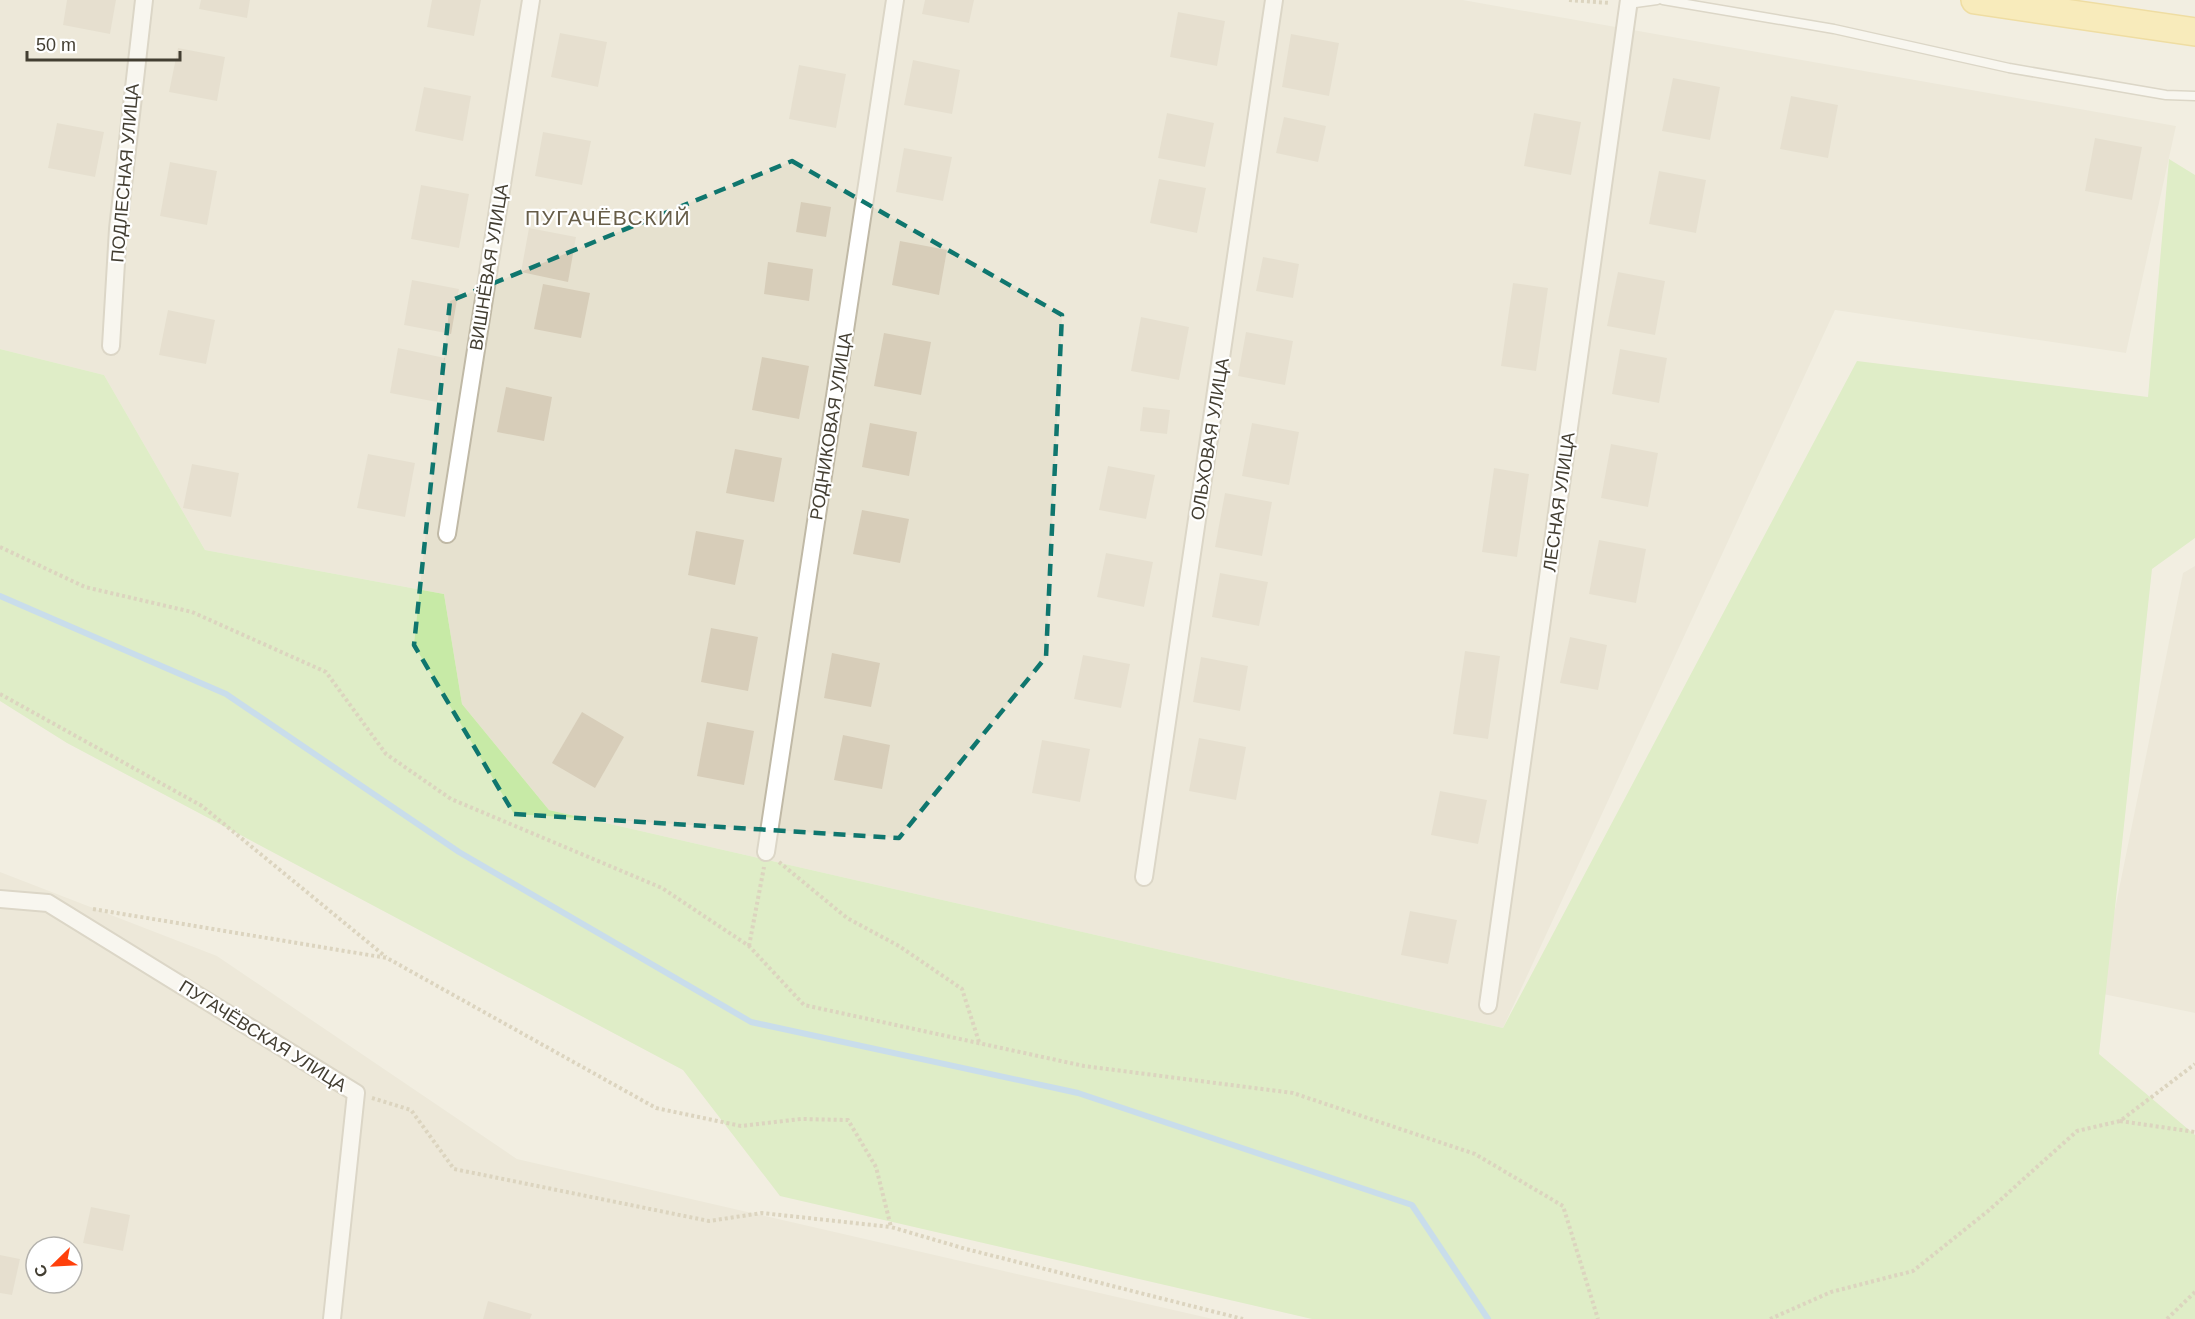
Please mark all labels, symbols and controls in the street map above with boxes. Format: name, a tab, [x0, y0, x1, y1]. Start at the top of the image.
scale bar	[27, 24, 180, 62]
text: 50 m	[36, 35, 76, 55]
street label: ПОДЛЕСНАЯ УЛИЦА	[107, 83, 143, 263]
street label: ВИШНЁВАЯ УЛИЦА	[466, 182, 512, 352]
district label: ПУГАЧЁВСКИЙ	[525, 206, 691, 229]
street label: РОДНИКОВАЯ УЛИЦА	[806, 331, 856, 521]
street label: ОЛЬХОВАЯ УЛИЦА	[1187, 356, 1233, 522]
street label: ЛЕСНАЯ УЛИЦА	[1539, 431, 1579, 573]
street label: ПУГАЧЁВСКАЯ УЛИЦА	[176, 976, 350, 1096]
north arrow	[24, 1235, 84, 1295]
text: С	[30, 1262, 51, 1280]

